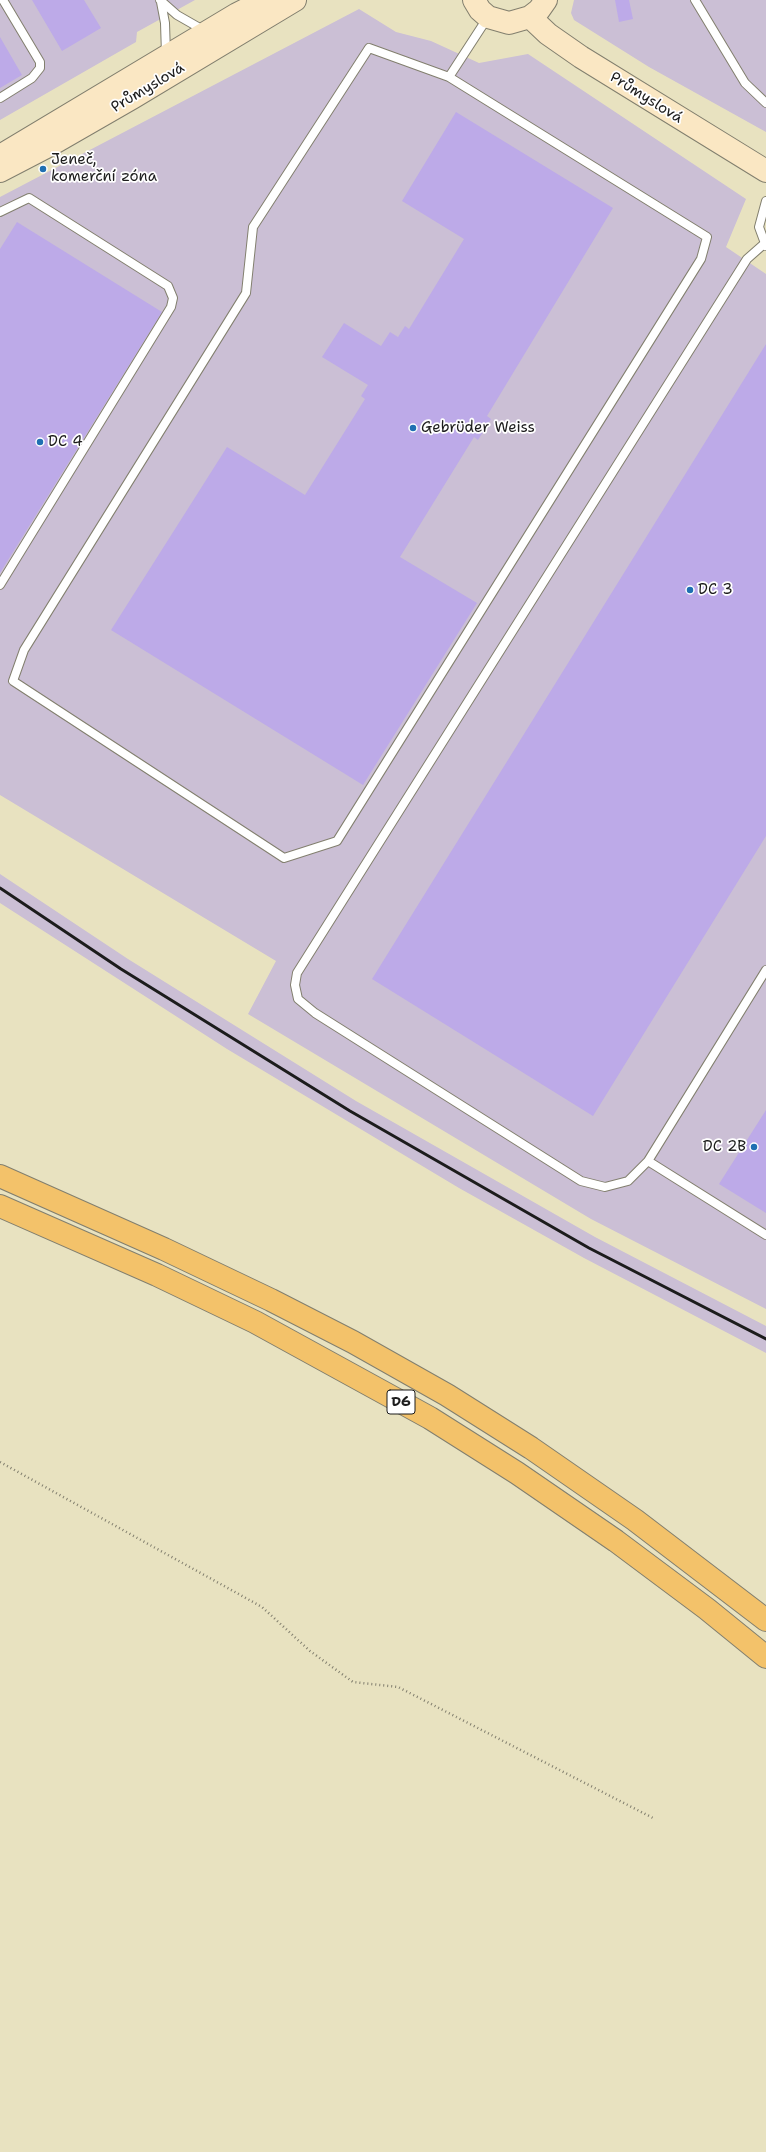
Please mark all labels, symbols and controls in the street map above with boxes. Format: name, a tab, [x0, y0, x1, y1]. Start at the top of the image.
street label: Průmyslová	[108, 59, 188, 117]
street label: Průmyslová	[606, 69, 686, 127]
place label: Jeneč, komerční zóna	[51, 151, 157, 186]
marker: Jeneč, komerční zóna	[38, 164, 48, 174]
place label: Gebrüder Weiss	[421, 419, 535, 437]
marker: Gebrüder Weiss	[408, 423, 418, 433]
place label: DC 4	[48, 433, 83, 451]
marker: DC 4	[35, 437, 45, 447]
place label: DC 3	[698, 581, 733, 599]
marker: DC 3	[685, 585, 695, 595]
place label: DC 2B	[703, 1138, 746, 1156]
marker: DC 2B	[749, 1142, 759, 1152]
road number: D6	[387, 1390, 415, 1414]

